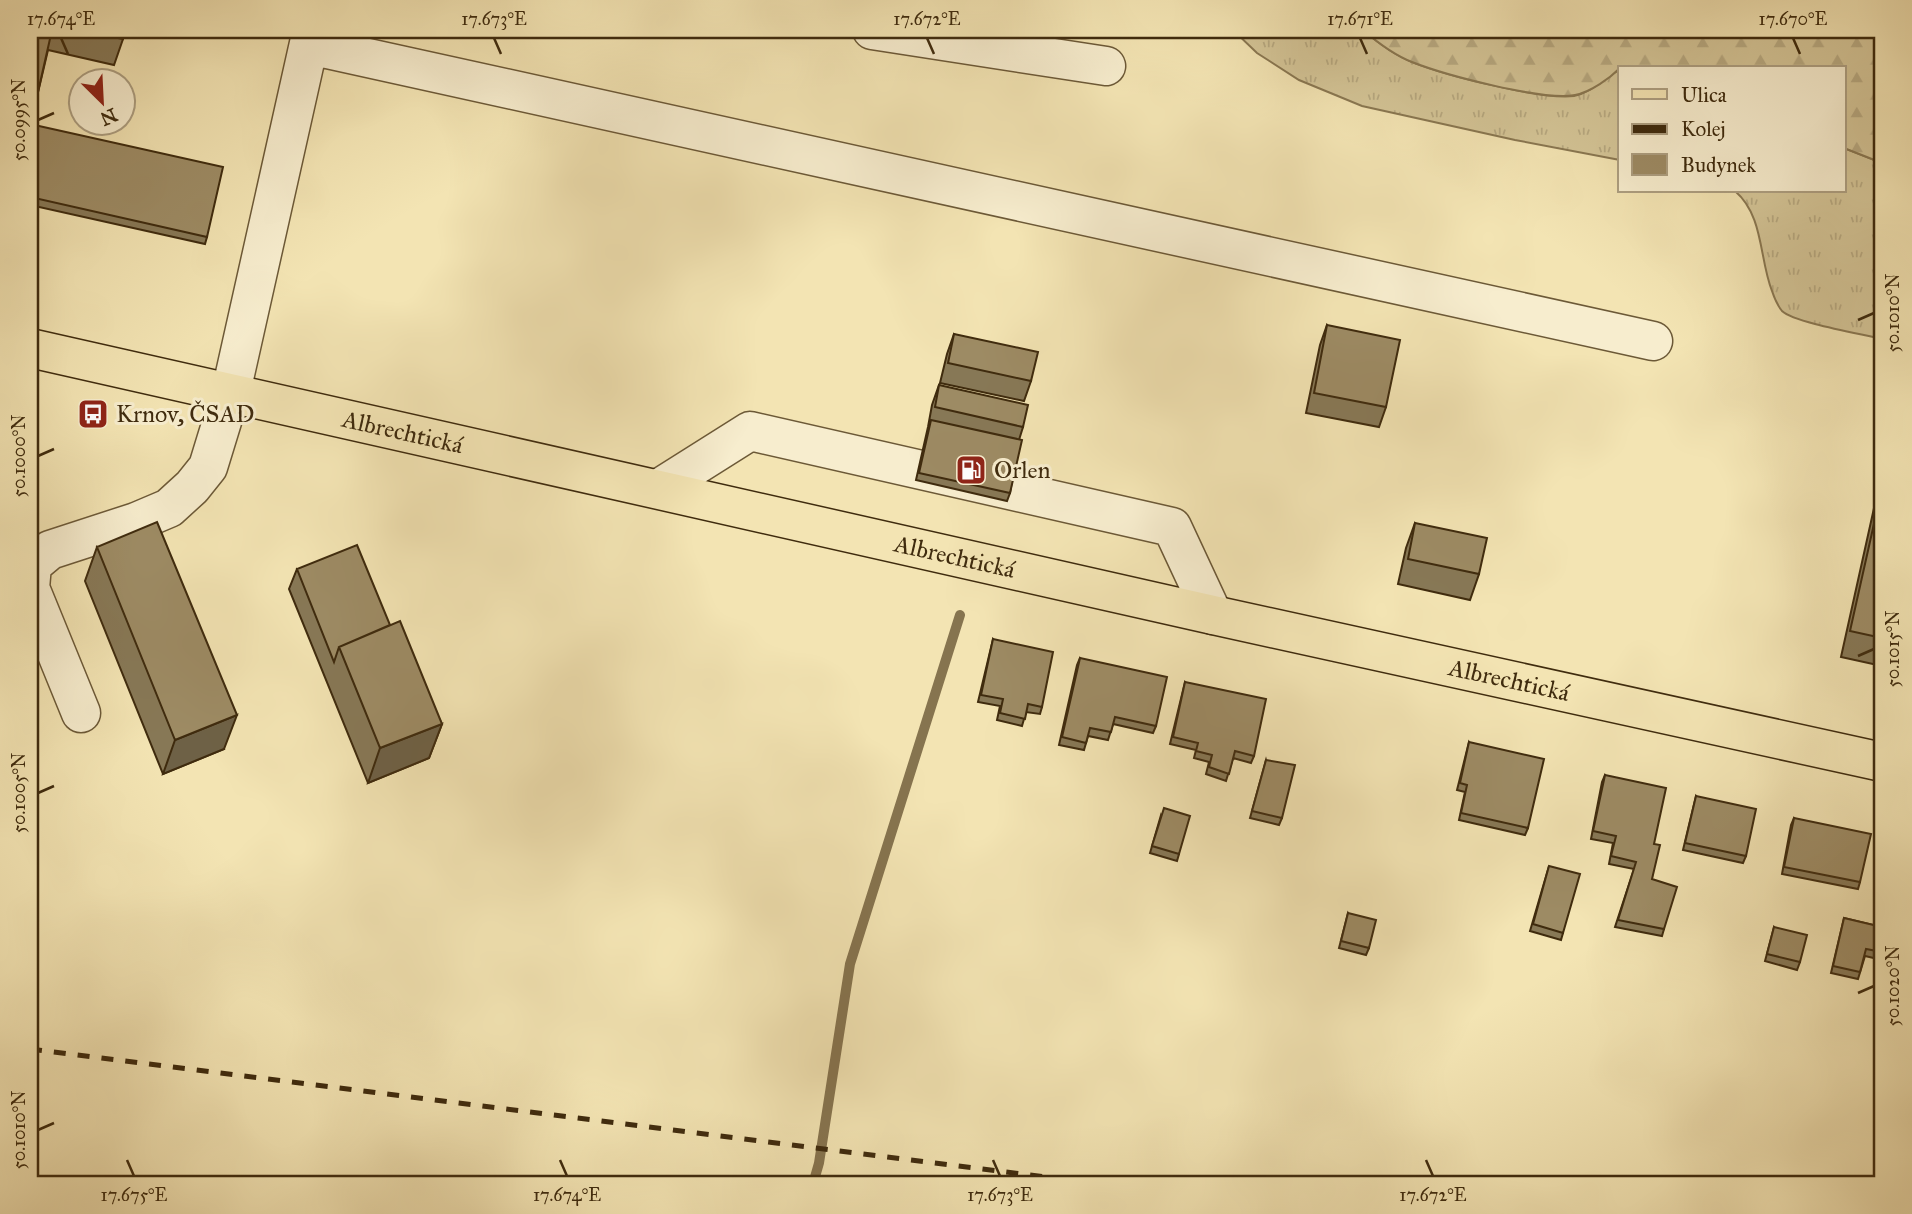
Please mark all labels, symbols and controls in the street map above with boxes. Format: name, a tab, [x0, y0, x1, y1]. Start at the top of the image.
text: 17.674°E	[27, 8, 95, 30]
text: 17.673°E	[461, 8, 527, 30]
text: 17.672°E	[893, 8, 961, 30]
text: 17.671°E	[1327, 8, 1393, 30]
text: 17.670°E	[1759, 8, 1828, 30]
north arrow	[66, 66, 136, 136]
legend	[1618, 66, 1846, 192]
text: 50.0995°N	[8, 79, 30, 161]
text: Ulica	[1681, 82, 1727, 108]
text: N	[97, 103, 121, 131]
text: Kolej	[1681, 116, 1726, 142]
text: Budynek	[1681, 152, 1756, 178]
text: 50.1010°N	[1882, 273, 1904, 353]
bus stop icon: Krnov, ČSAD	[76, 397, 110, 431]
place label: Krnov, ČSAD	[116, 399, 255, 429]
street label: Albrechtická	[338, 404, 467, 460]
text: 50.1000°N	[8, 415, 30, 497]
fuel station icon: Orlen	[954, 453, 988, 487]
place label: Orlen	[994, 455, 1051, 485]
street label: Albrechtická	[891, 528, 1019, 585]
text: 50.1015°N	[1882, 610, 1904, 688]
street label: Albrechtická	[1445, 652, 1573, 708]
text: 50.1005°N	[8, 753, 30, 833]
text: 50.1020°N	[1882, 945, 1904, 1027]
text: 50.1010°N	[8, 1090, 30, 1170]
text: 17.675°E	[101, 1184, 168, 1206]
text: 17.674°E	[533, 1184, 601, 1206]
text: 17.673°E	[967, 1184, 1033, 1206]
text: 17.672°E	[1399, 1184, 1467, 1206]

